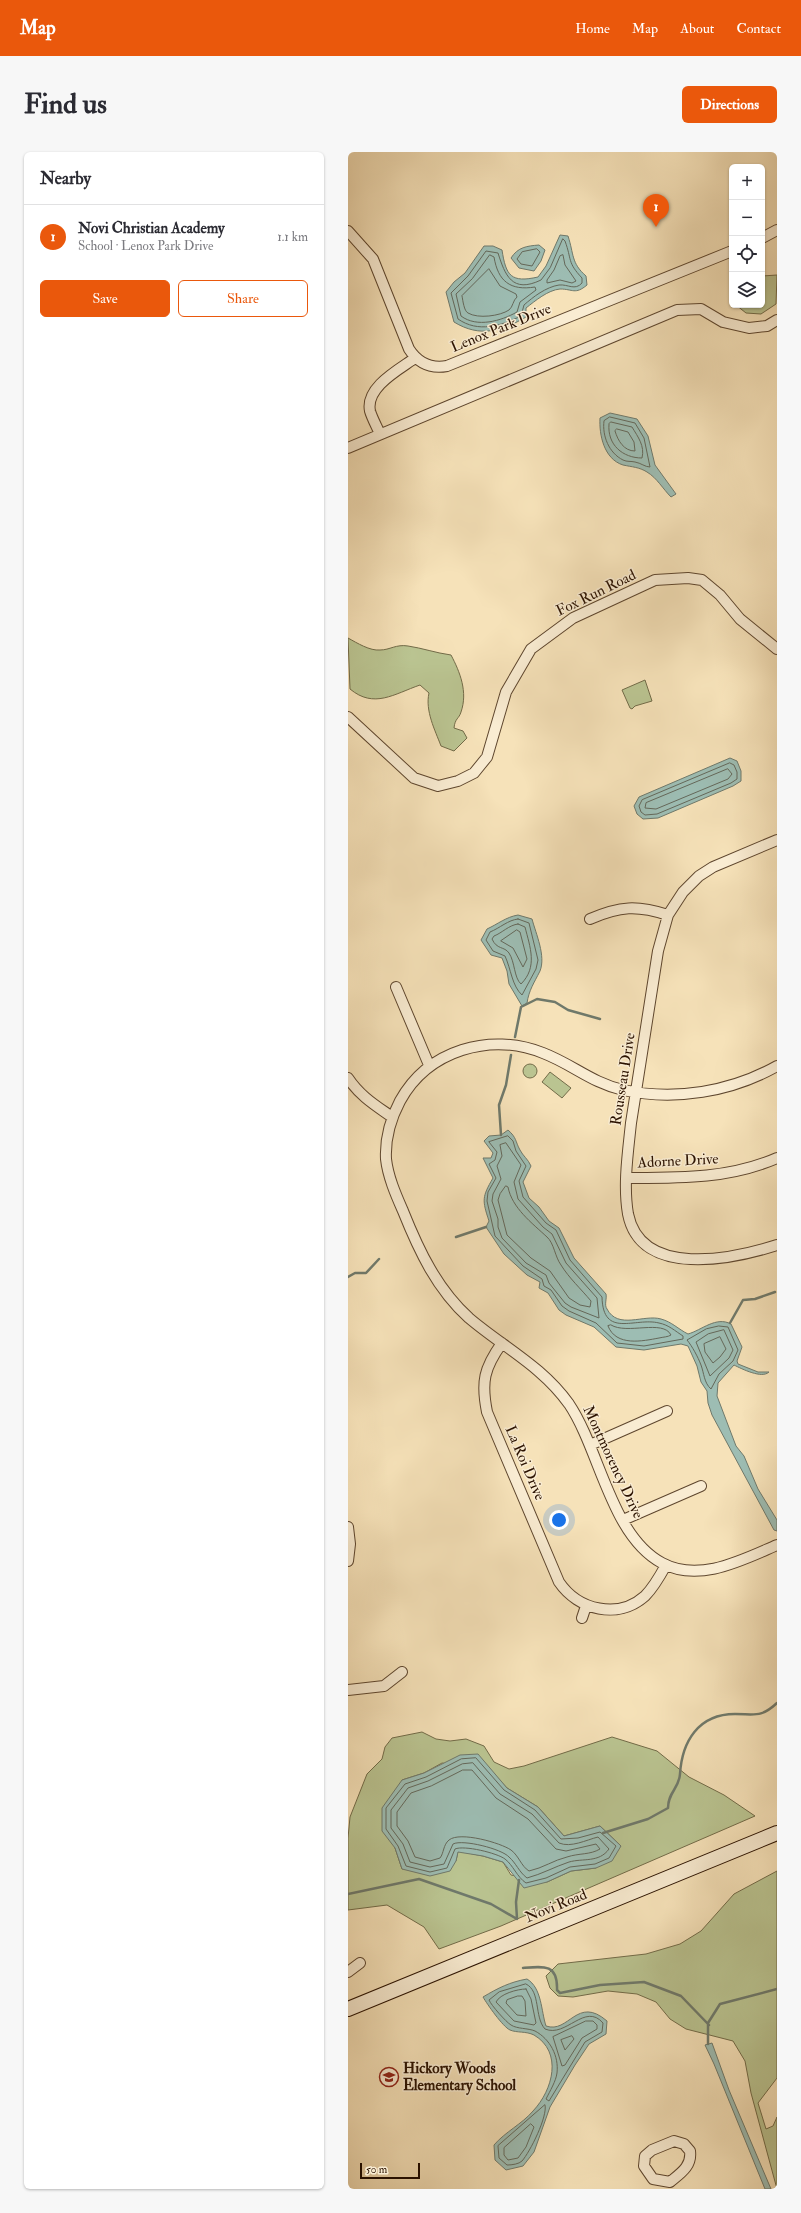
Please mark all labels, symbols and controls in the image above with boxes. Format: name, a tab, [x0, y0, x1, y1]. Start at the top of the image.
text: Map	[20, 16, 56, 40]
text: Home	[575, 20, 610, 37]
text: Map	[632, 20, 658, 37]
text: About	[680, 20, 714, 37]
text: Contact	[736, 20, 781, 37]
button: Directions	[682, 86, 777, 123]
text: Find us	[24, 87, 107, 122]
map controls	[729, 164, 765, 308]
button: +	[729, 164, 765, 200]
text: Nearby	[40, 168, 91, 189]
pin: 1	[643, 194, 669, 227]
button: −	[729, 200, 765, 236]
text: Novi Christian Academy	[78, 219, 225, 238]
text: 1	[51, 229, 55, 245]
text: 1.1 km	[277, 229, 308, 245]
button: locate	[729, 236, 765, 272]
text: School · Lenox Park Drive	[78, 238, 213, 254]
button: layers	[729, 272, 765, 308]
button: Save	[40, 280, 170, 317]
button: Share	[178, 280, 308, 317]
street label: Lenox Park Drive	[448, 299, 554, 357]
street label: Fox Run Road	[553, 565, 640, 621]
street label: Rousseau Drive	[606, 1031, 640, 1127]
street label: Adorne Drive	[636, 1149, 719, 1173]
street label: Montmorency Drive	[579, 1403, 647, 1521]
street label: La Roi Drive	[501, 1423, 549, 1503]
your location	[549, 1510, 569, 1530]
street label: Novi Road	[522, 1885, 590, 1927]
place label: Hickory Woods Elementary School	[403, 2059, 516, 2096]
school or university icon: Hickory Woods Elementary School	[378, 2066, 400, 2088]
scale bar	[360, 2161, 420, 2180]
text: 50 m	[366, 2163, 387, 2176]

